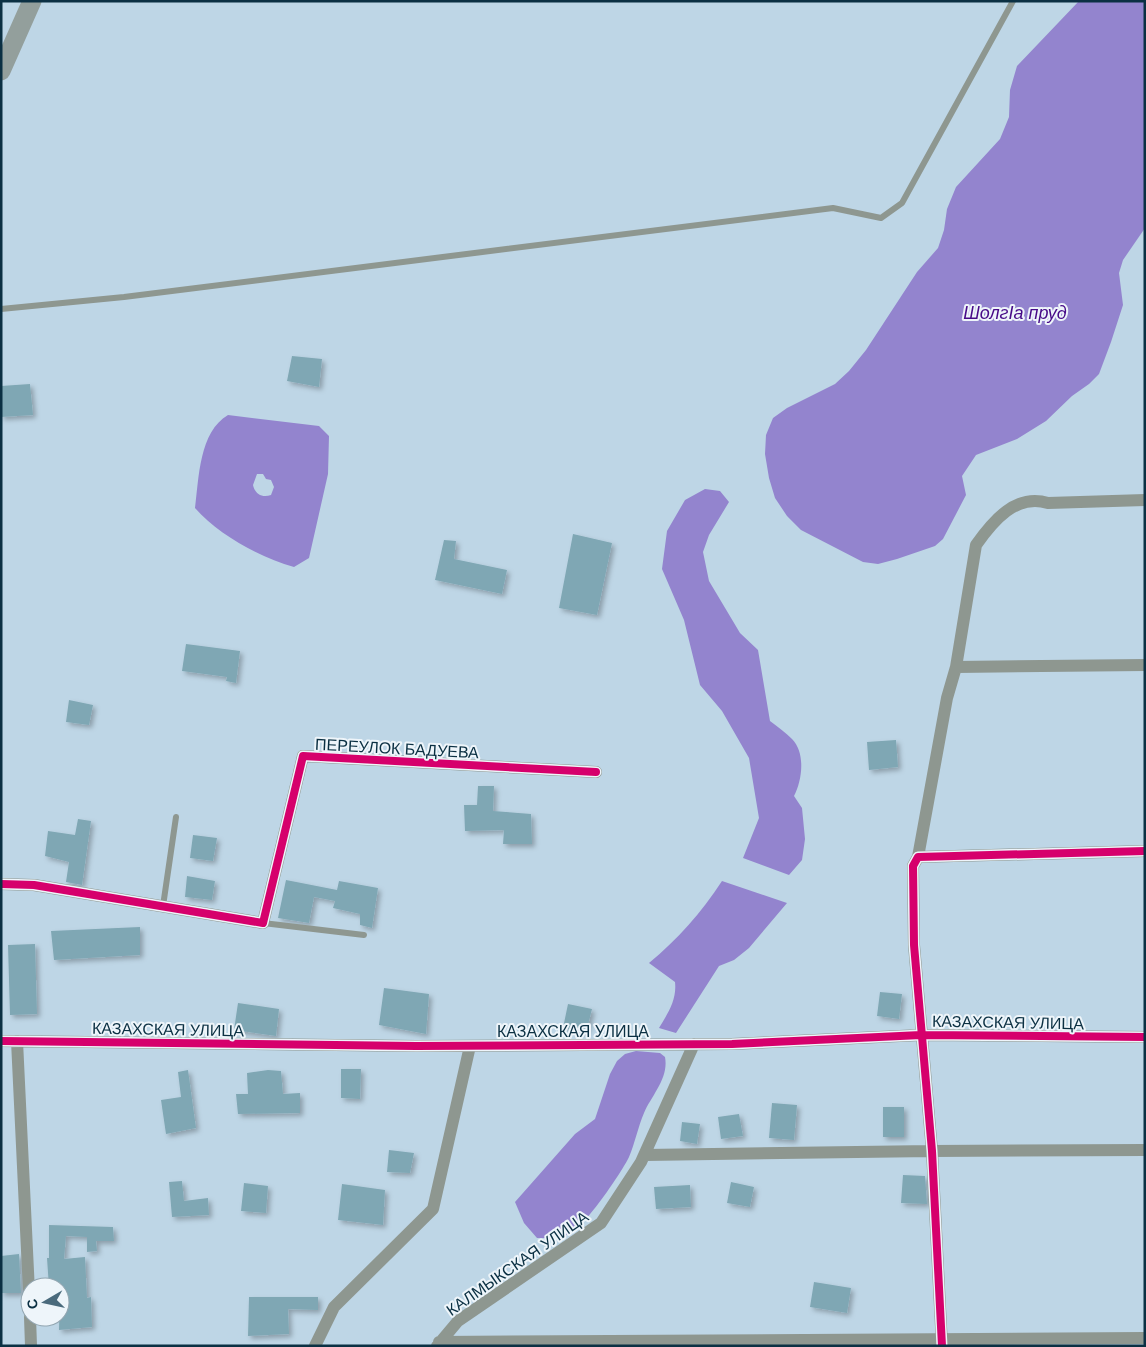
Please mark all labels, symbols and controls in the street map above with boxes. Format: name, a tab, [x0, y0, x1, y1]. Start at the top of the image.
water label: ШолгIа пруд	[963, 303, 1067, 323]
street label: ПЕРЕУЛОК БАДУЕВА	[315, 736, 480, 761]
street label: КАЗАХСКАЯ УЛИЦА	[932, 1013, 1084, 1032]
street label: КАЗАХСКАЯ УЛИЦА	[92, 1020, 244, 1039]
street label: КАЗАХСКАЯ УЛИЦА	[497, 1023, 649, 1040]
street label: КАЛМЫКСКАЯ УЛИЦА	[443, 1208, 592, 1319]
north arrow	[20, 1277, 70, 1327]
text: С	[23, 1298, 41, 1310]

